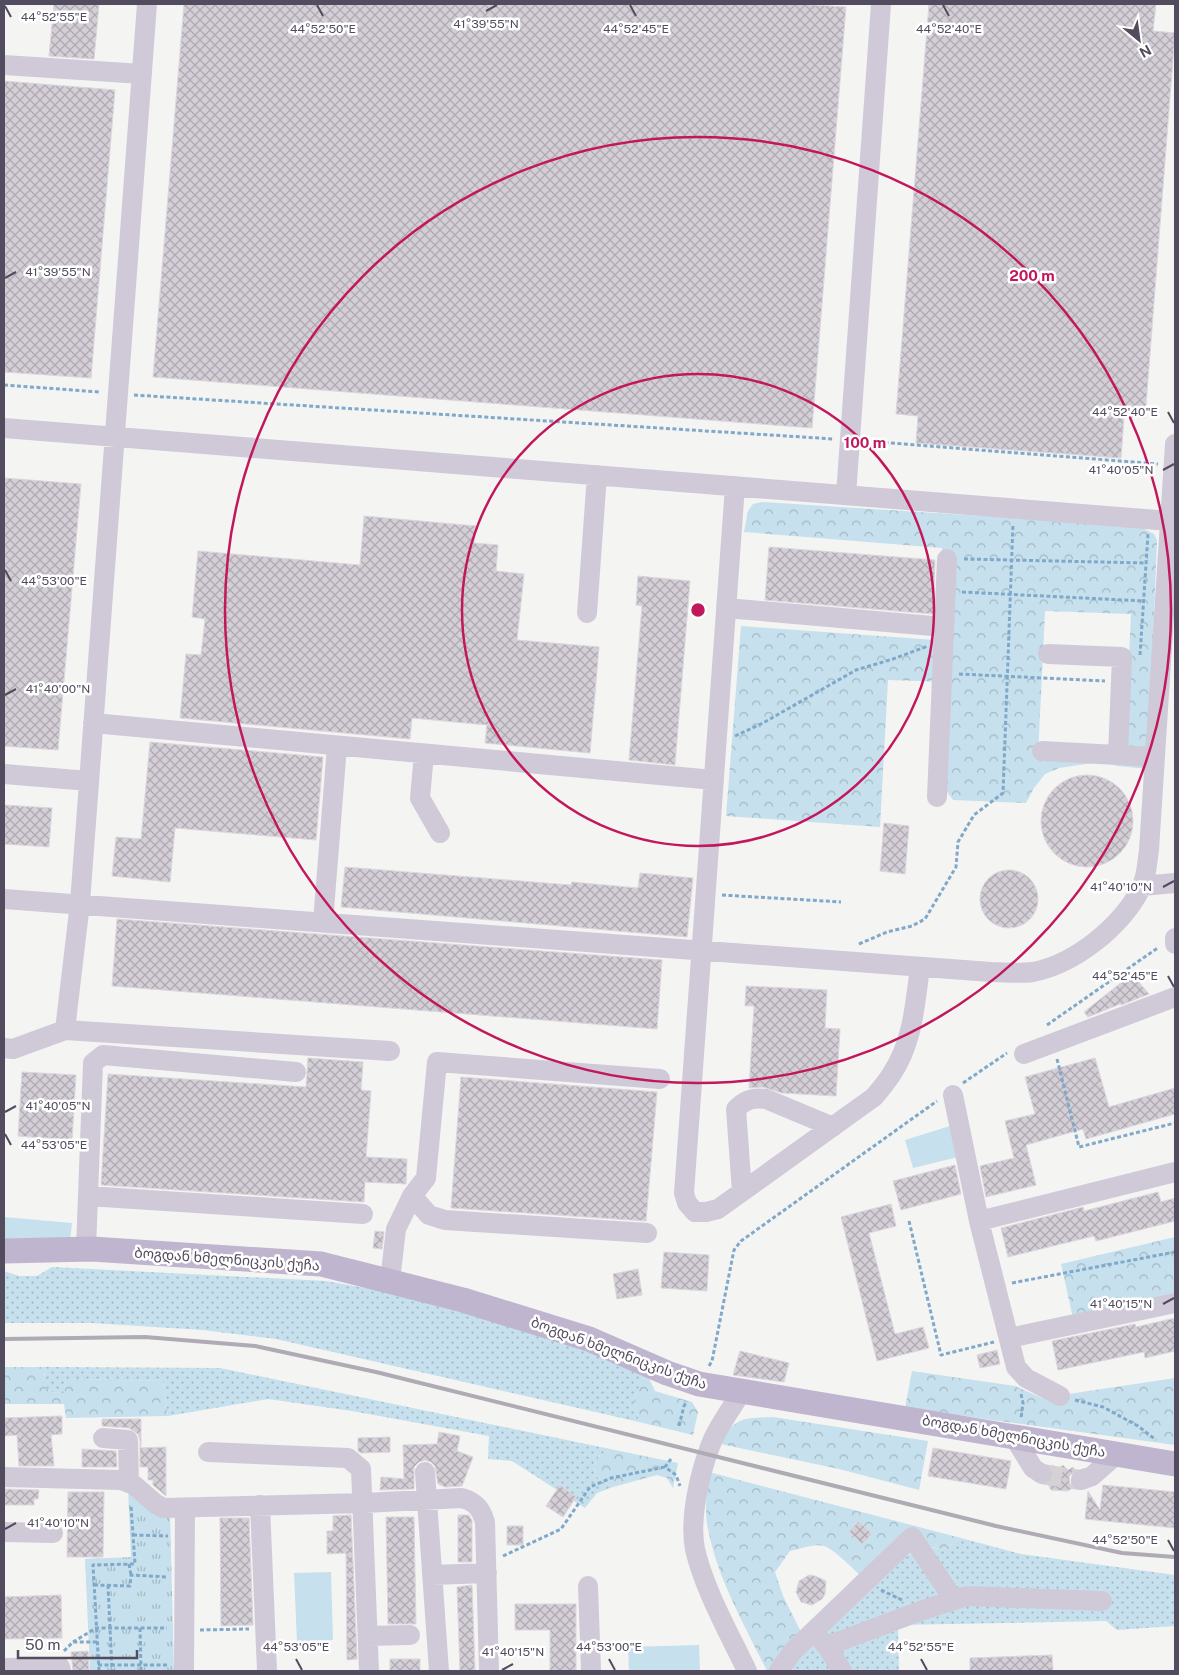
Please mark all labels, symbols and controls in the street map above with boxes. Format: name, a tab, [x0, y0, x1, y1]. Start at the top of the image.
text: 44°52'55"E	[21, 10, 87, 24]
north arrow	[1114, 15, 1164, 65]
text: 41°39'55"N	[453, 17, 519, 31]
text: 44°52'50"E	[290, 22, 356, 36]
text: 44°52'45"E	[603, 22, 669, 36]
text: 44°52'40"E	[916, 22, 982, 36]
text: N	[1137, 42, 1154, 61]
text: 41°39'55"N	[25, 265, 91, 279]
text: 200 m	[1009, 267, 1055, 284]
text: 44°52'40"E	[1092, 405, 1158, 419]
text: 100 m	[844, 434, 886, 451]
text: 41°40'05"N	[1088, 463, 1154, 477]
text: 44°53'00"E	[21, 574, 87, 588]
centre of rings	[689, 601, 707, 619]
text: 41°40'00"N	[26, 682, 90, 696]
text: 41°40'10"N	[1090, 880, 1152, 894]
text: 44°52'45"E	[1092, 969, 1158, 983]
text: 41°40'05"N	[25, 1099, 91, 1113]
text: 44°53'05"E	[21, 1138, 87, 1152]
street label: ბოგდან ხმელნიცკის ქუჩა	[134, 1245, 320, 1274]
text: 41°40'15"N	[1090, 1297, 1152, 1311]
street label: ბოგდან ხმელნიცკის ქუჩა	[529, 1314, 709, 1393]
street label: ბოგდან ხმელნიცკის ქუჩა	[921, 1412, 1107, 1461]
text: 41°40'10"N	[27, 1516, 89, 1530]
text: 44°52'50"E	[1092, 1533, 1158, 1547]
scale bar	[18, 1628, 136, 1660]
text: 50 m	[25, 1636, 60, 1653]
text: 44°53'05"E	[263, 1640, 329, 1654]
text: 44°53'00"E	[576, 1640, 642, 1654]
text: 44°52'55"E	[888, 1640, 954, 1654]
text: 41°40'15"N	[482, 1645, 544, 1659]

